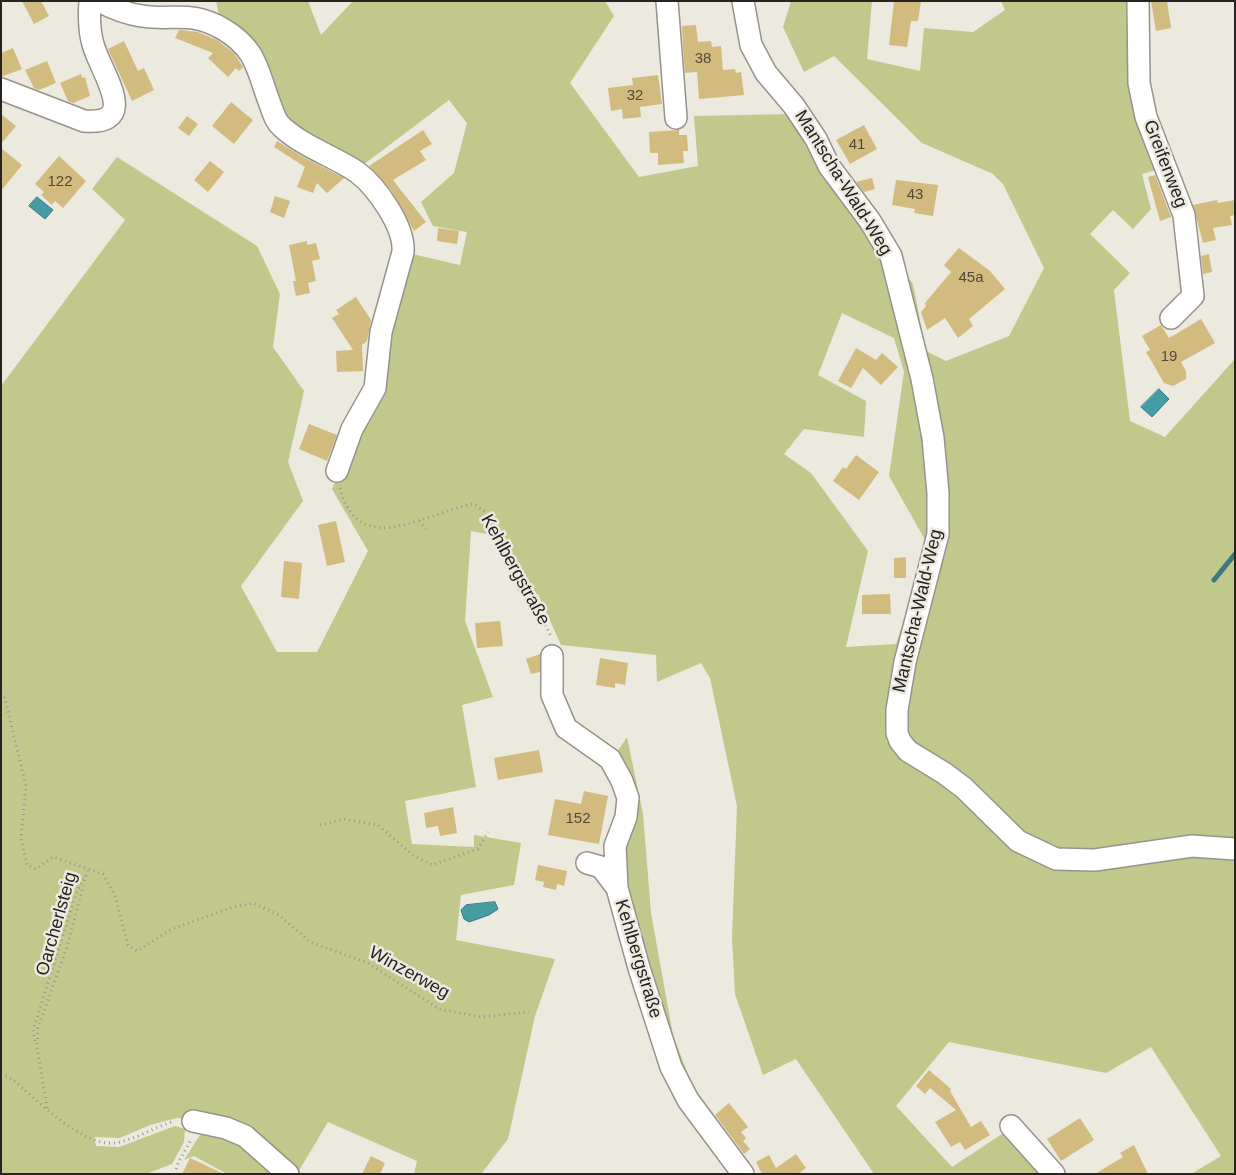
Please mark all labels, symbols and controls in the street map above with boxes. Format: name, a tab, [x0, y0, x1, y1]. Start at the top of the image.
house number: 38	[695, 50, 711, 68]
house number: 32	[627, 87, 643, 105]
street label: Mantscha-Wald-Weg	[790, 106, 896, 260]
street label: Greifenweg	[1138, 117, 1192, 211]
house number: 41	[849, 136, 865, 154]
house number: 122	[47, 173, 73, 191]
house number: 43	[907, 186, 923, 204]
house number: 45a	[958, 269, 984, 287]
house number: 19	[1161, 348, 1177, 366]
street label: Kehlbergstraße	[476, 511, 554, 629]
street label: Mantscha-Wald-Weg	[889, 527, 947, 695]
house number: 152	[565, 810, 591, 828]
street label: Oarcherlsteig	[32, 870, 82, 978]
street label: Kehlbergstraße	[610, 897, 666, 1021]
street label: Winzerweg	[365, 942, 453, 1004]

